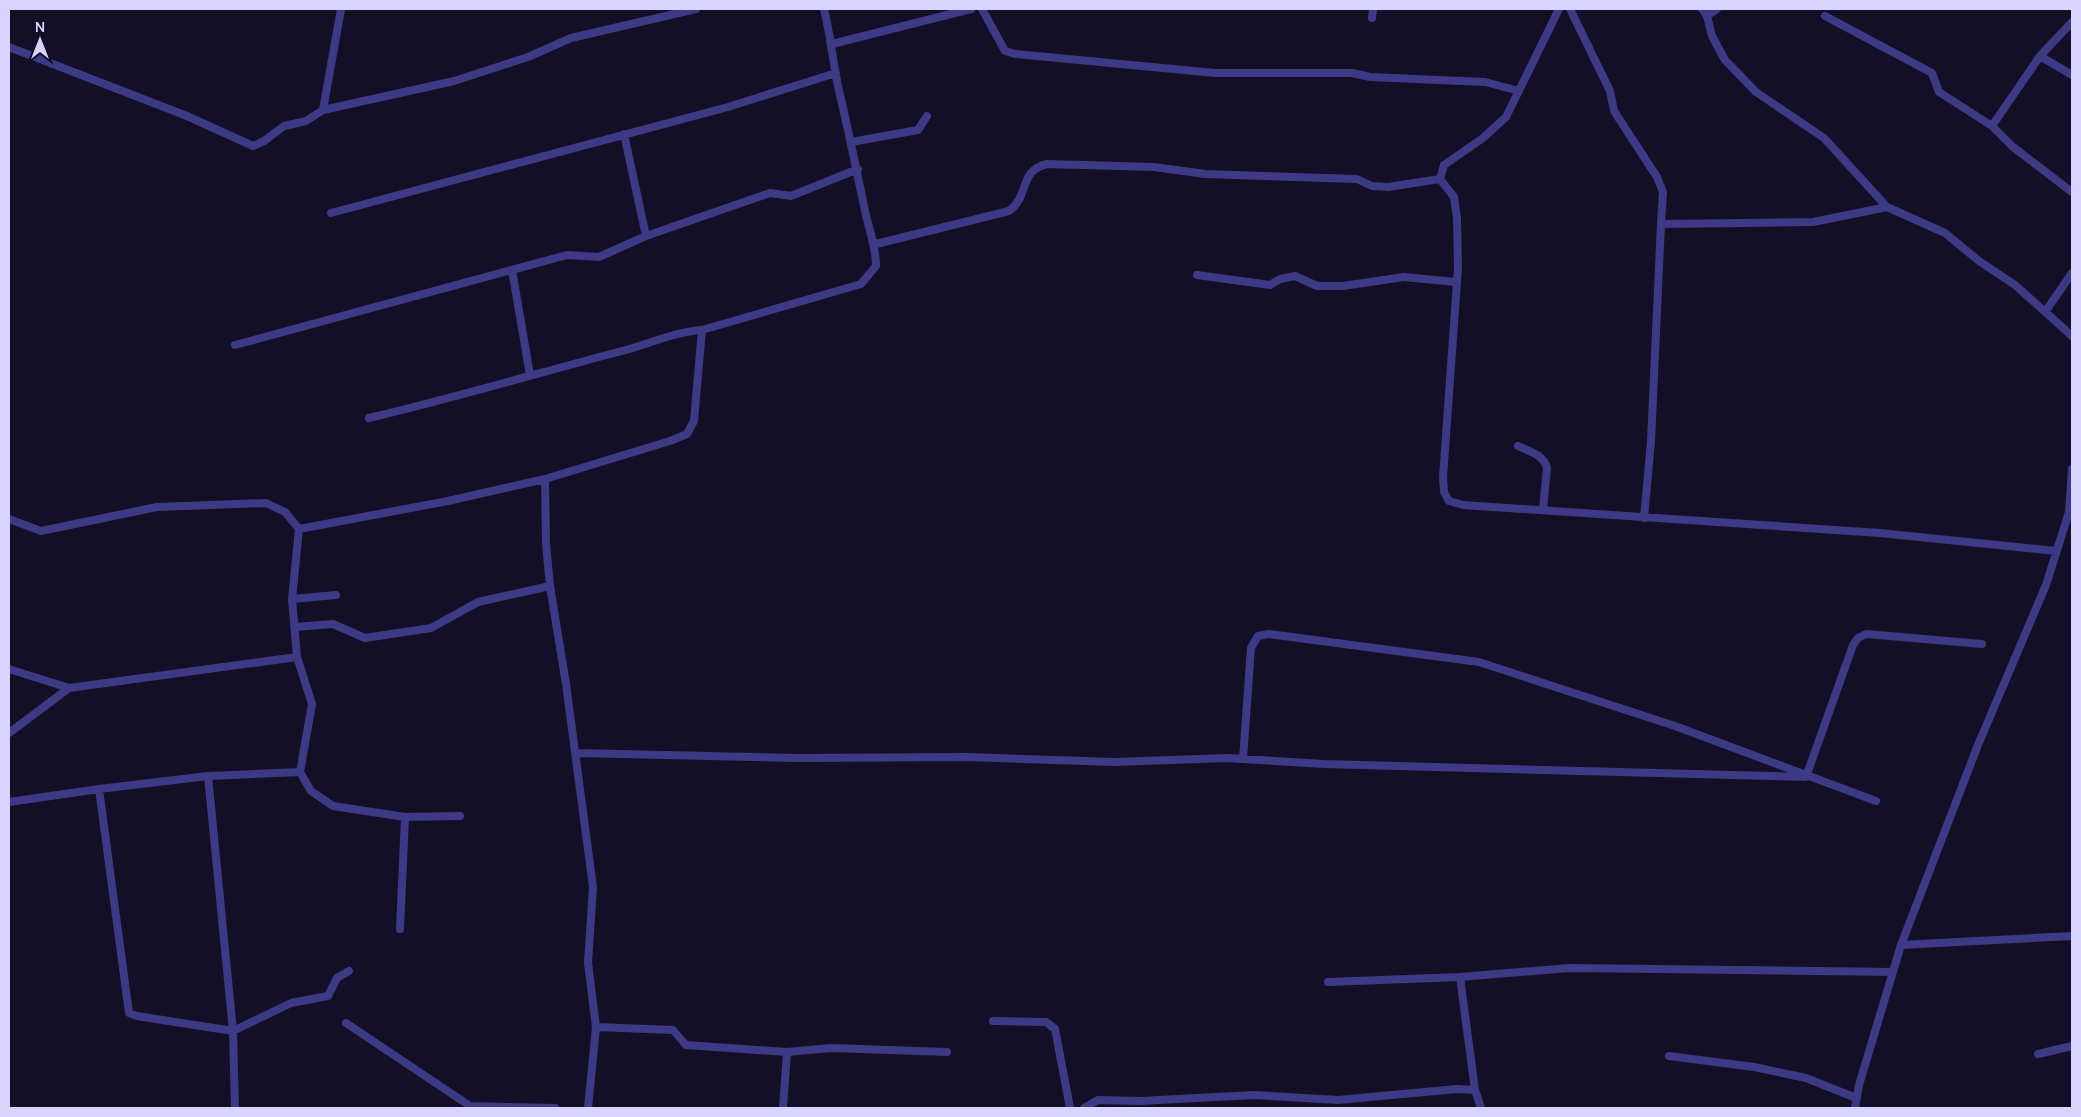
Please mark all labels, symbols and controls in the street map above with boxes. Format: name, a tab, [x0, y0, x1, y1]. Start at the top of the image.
north arrow	[15, 15, 65, 65]
text: N	[35, 17, 45, 36]

